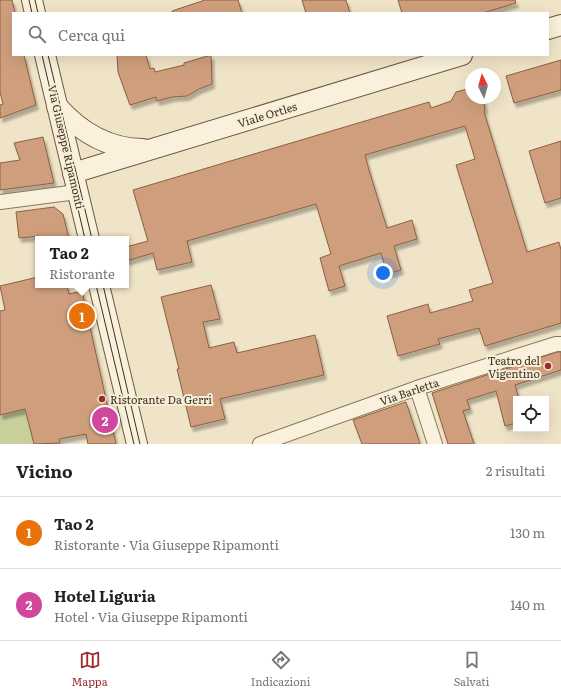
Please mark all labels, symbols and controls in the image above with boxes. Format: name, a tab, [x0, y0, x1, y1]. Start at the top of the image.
search box	[12, 12, 549, 56]
icon: search	[26, 23, 48, 45]
text: Cerca qui	[58, 23, 125, 46]
north arrow	[465, 68, 501, 104]
street label: Via Giuseppe Ripamonti	[45, 83, 89, 211]
street label: Viale Ortles	[235, 97, 299, 131]
popup	[35, 236, 129, 288]
text: Tao 2	[49, 241, 89, 264]
your location	[373, 263, 393, 283]
text: Ristorante	[49, 264, 115, 283]
pin: 1	[69, 301, 95, 331]
place label: Teatro del Vigentino	[488, 352, 540, 381]
marker: Teatro del Vigentino	[543, 361, 553, 371]
street label: Via Barletta	[377, 373, 441, 409]
place label: Ristorante Da Gerri	[110, 391, 212, 407]
marker: Ristorante Da Gerri	[97, 394, 107, 404]
map controls	[513, 396, 549, 432]
button: locate	[513, 396, 549, 432]
pin: 2	[92, 405, 118, 435]
text: Vicino	[16, 458, 73, 483]
text: 2 risultati	[486, 461, 545, 480]
text: Tao 2	[54, 512, 93, 535]
text: 1	[26, 523, 32, 542]
text: 130 m	[510, 523, 545, 542]
text: Ristorante · Via Giuseppe Ripamonti	[54, 535, 279, 554]
text: Hotel Liguria	[54, 584, 156, 607]
text: 2	[26, 595, 32, 614]
text: 140 m	[510, 595, 545, 614]
text: Hotel · Via Giuseppe Ripamonti	[54, 607, 248, 626]
tab: Mappa	[72, 649, 108, 689]
tab: Indicazioni	[251, 649, 311, 689]
tab: Salvati	[454, 649, 489, 689]

